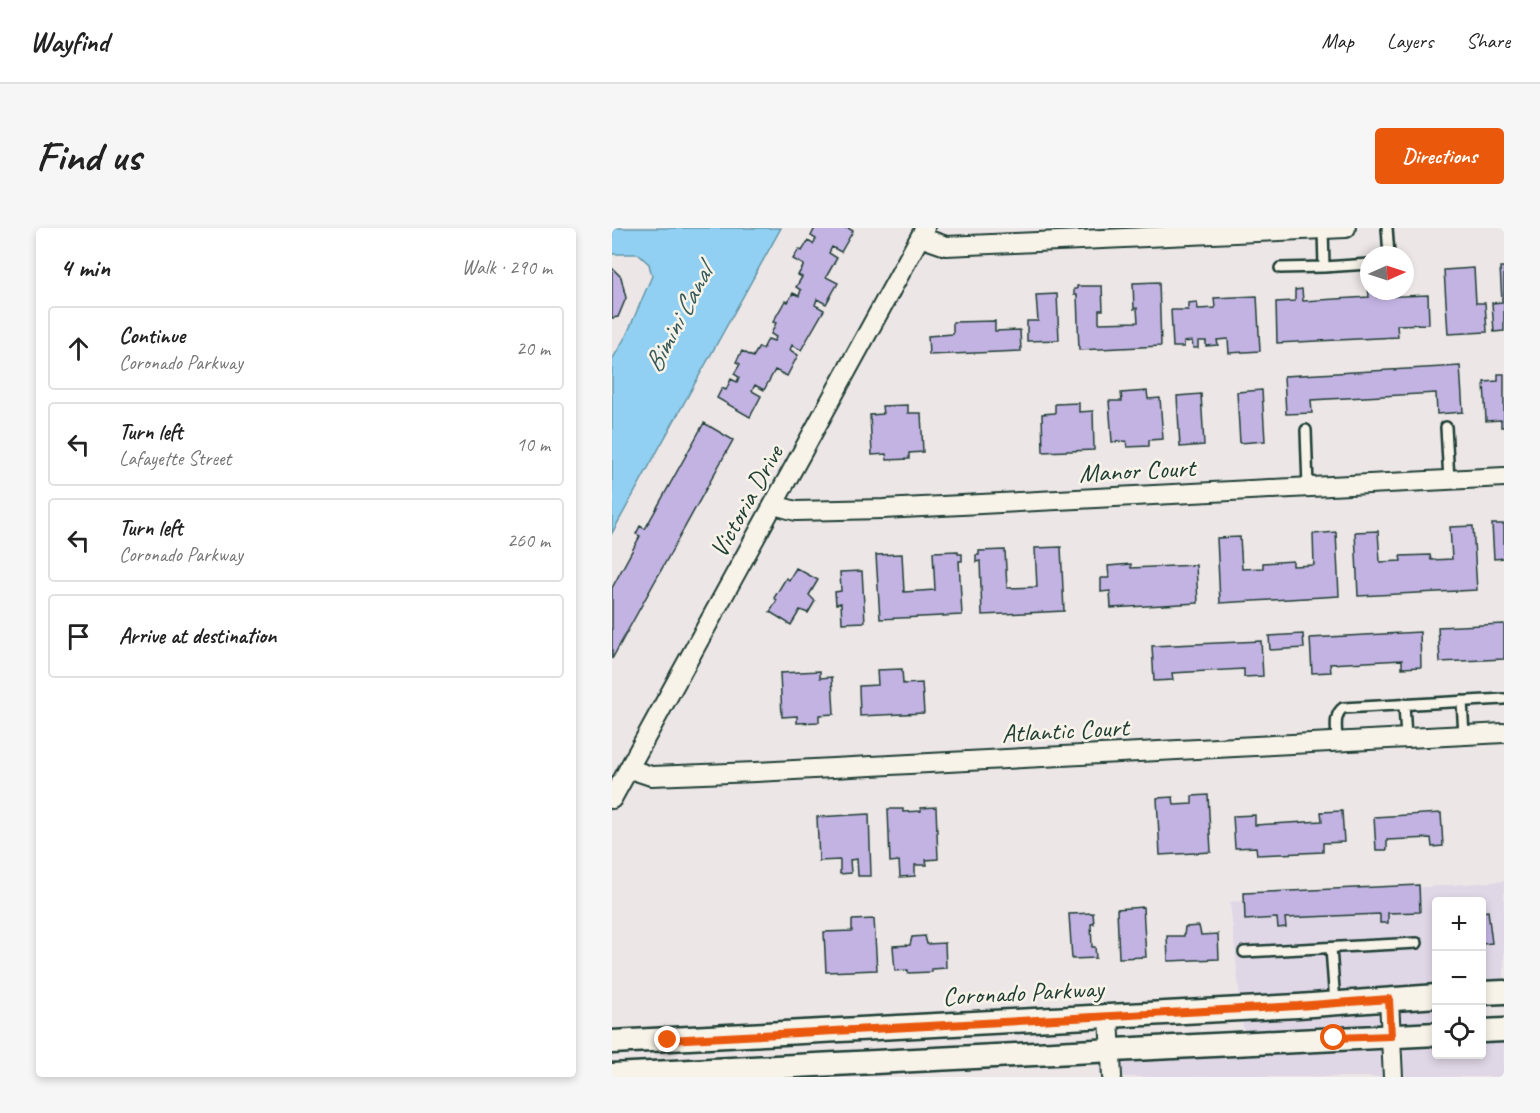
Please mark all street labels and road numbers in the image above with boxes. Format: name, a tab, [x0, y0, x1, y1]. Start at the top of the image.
street label: Victoria Drive	[702, 438, 791, 563]
street label: Manor Court	[1078, 451, 1198, 490]
street label: Atlantic Court	[1001, 711, 1132, 750]
street label: Coronado Parkway	[942, 972, 1106, 1013]

